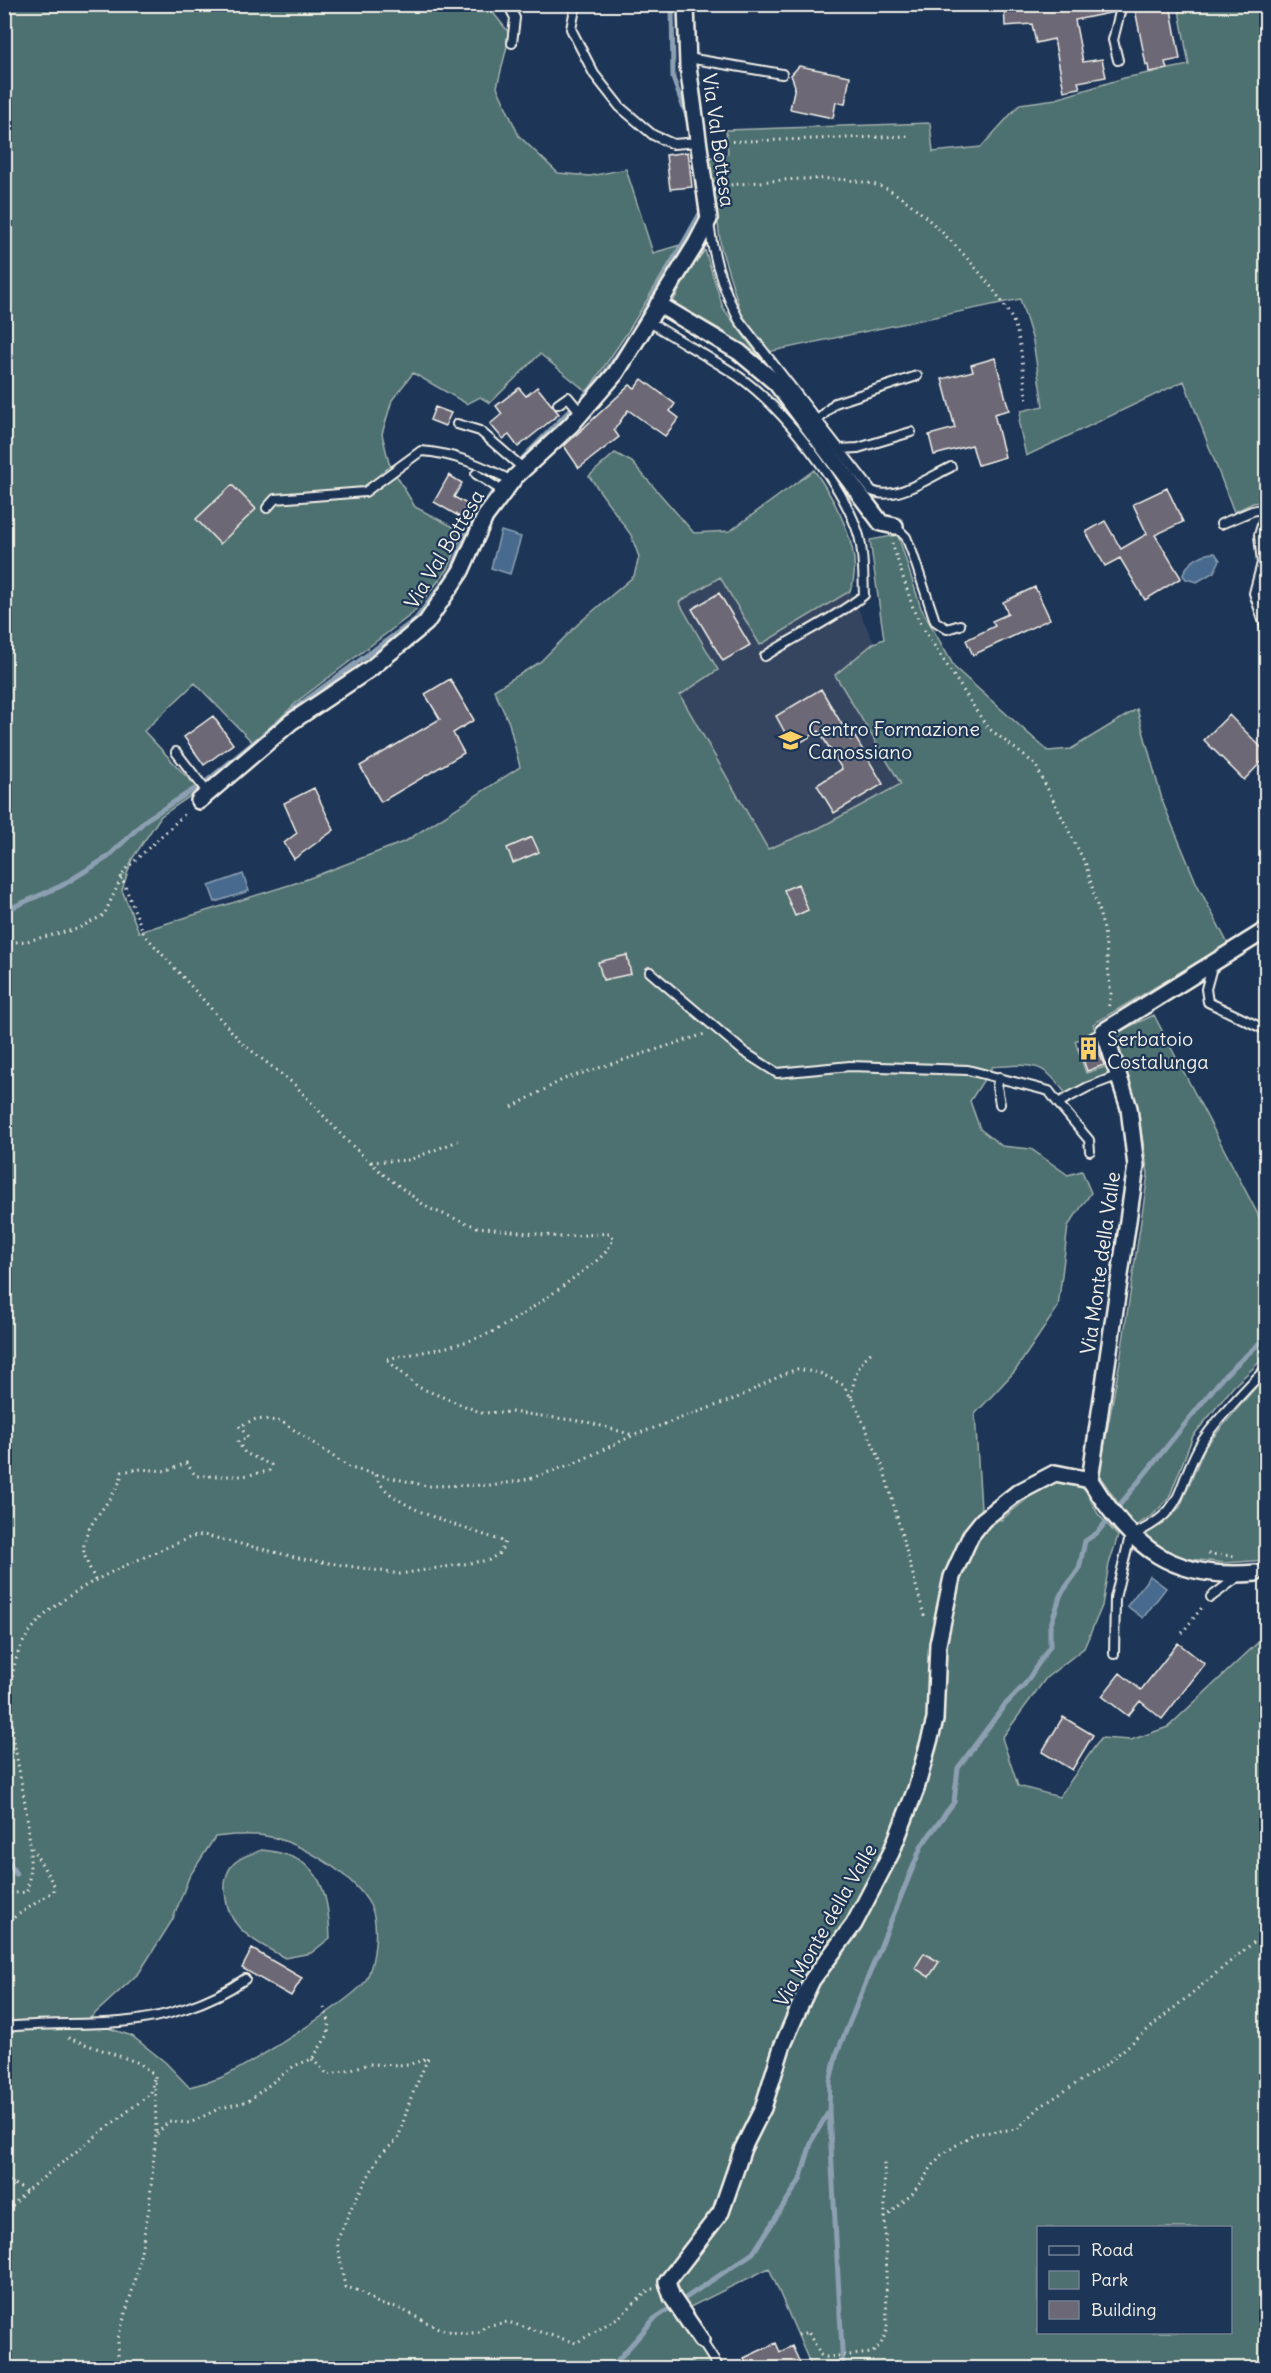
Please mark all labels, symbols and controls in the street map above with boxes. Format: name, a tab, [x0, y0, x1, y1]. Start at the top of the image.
street label: Via Val Bottesa	[697, 72, 741, 208]
street label: Via Val Bottesa	[399, 485, 489, 613]
place label: Centro Formazione Canossiano	[808, 716, 980, 764]
school or university icon: Centro Formazione Canossiano	[777, 727, 803, 753]
place label: Serbatoio Costalunga	[1107, 1026, 1209, 1074]
building icon: Serbatoio Costalunga	[1076, 1036, 1102, 1062]
street label: Via Monte della Valle	[1075, 1170, 1125, 1356]
street label: Via Monte della Valle	[768, 1839, 882, 2011]
legend	[1037, 2226, 1232, 2334]
text: Road	[1091, 2238, 1134, 2261]
text: Park	[1091, 2268, 1128, 2291]
text: Building	[1091, 2298, 1156, 2321]

